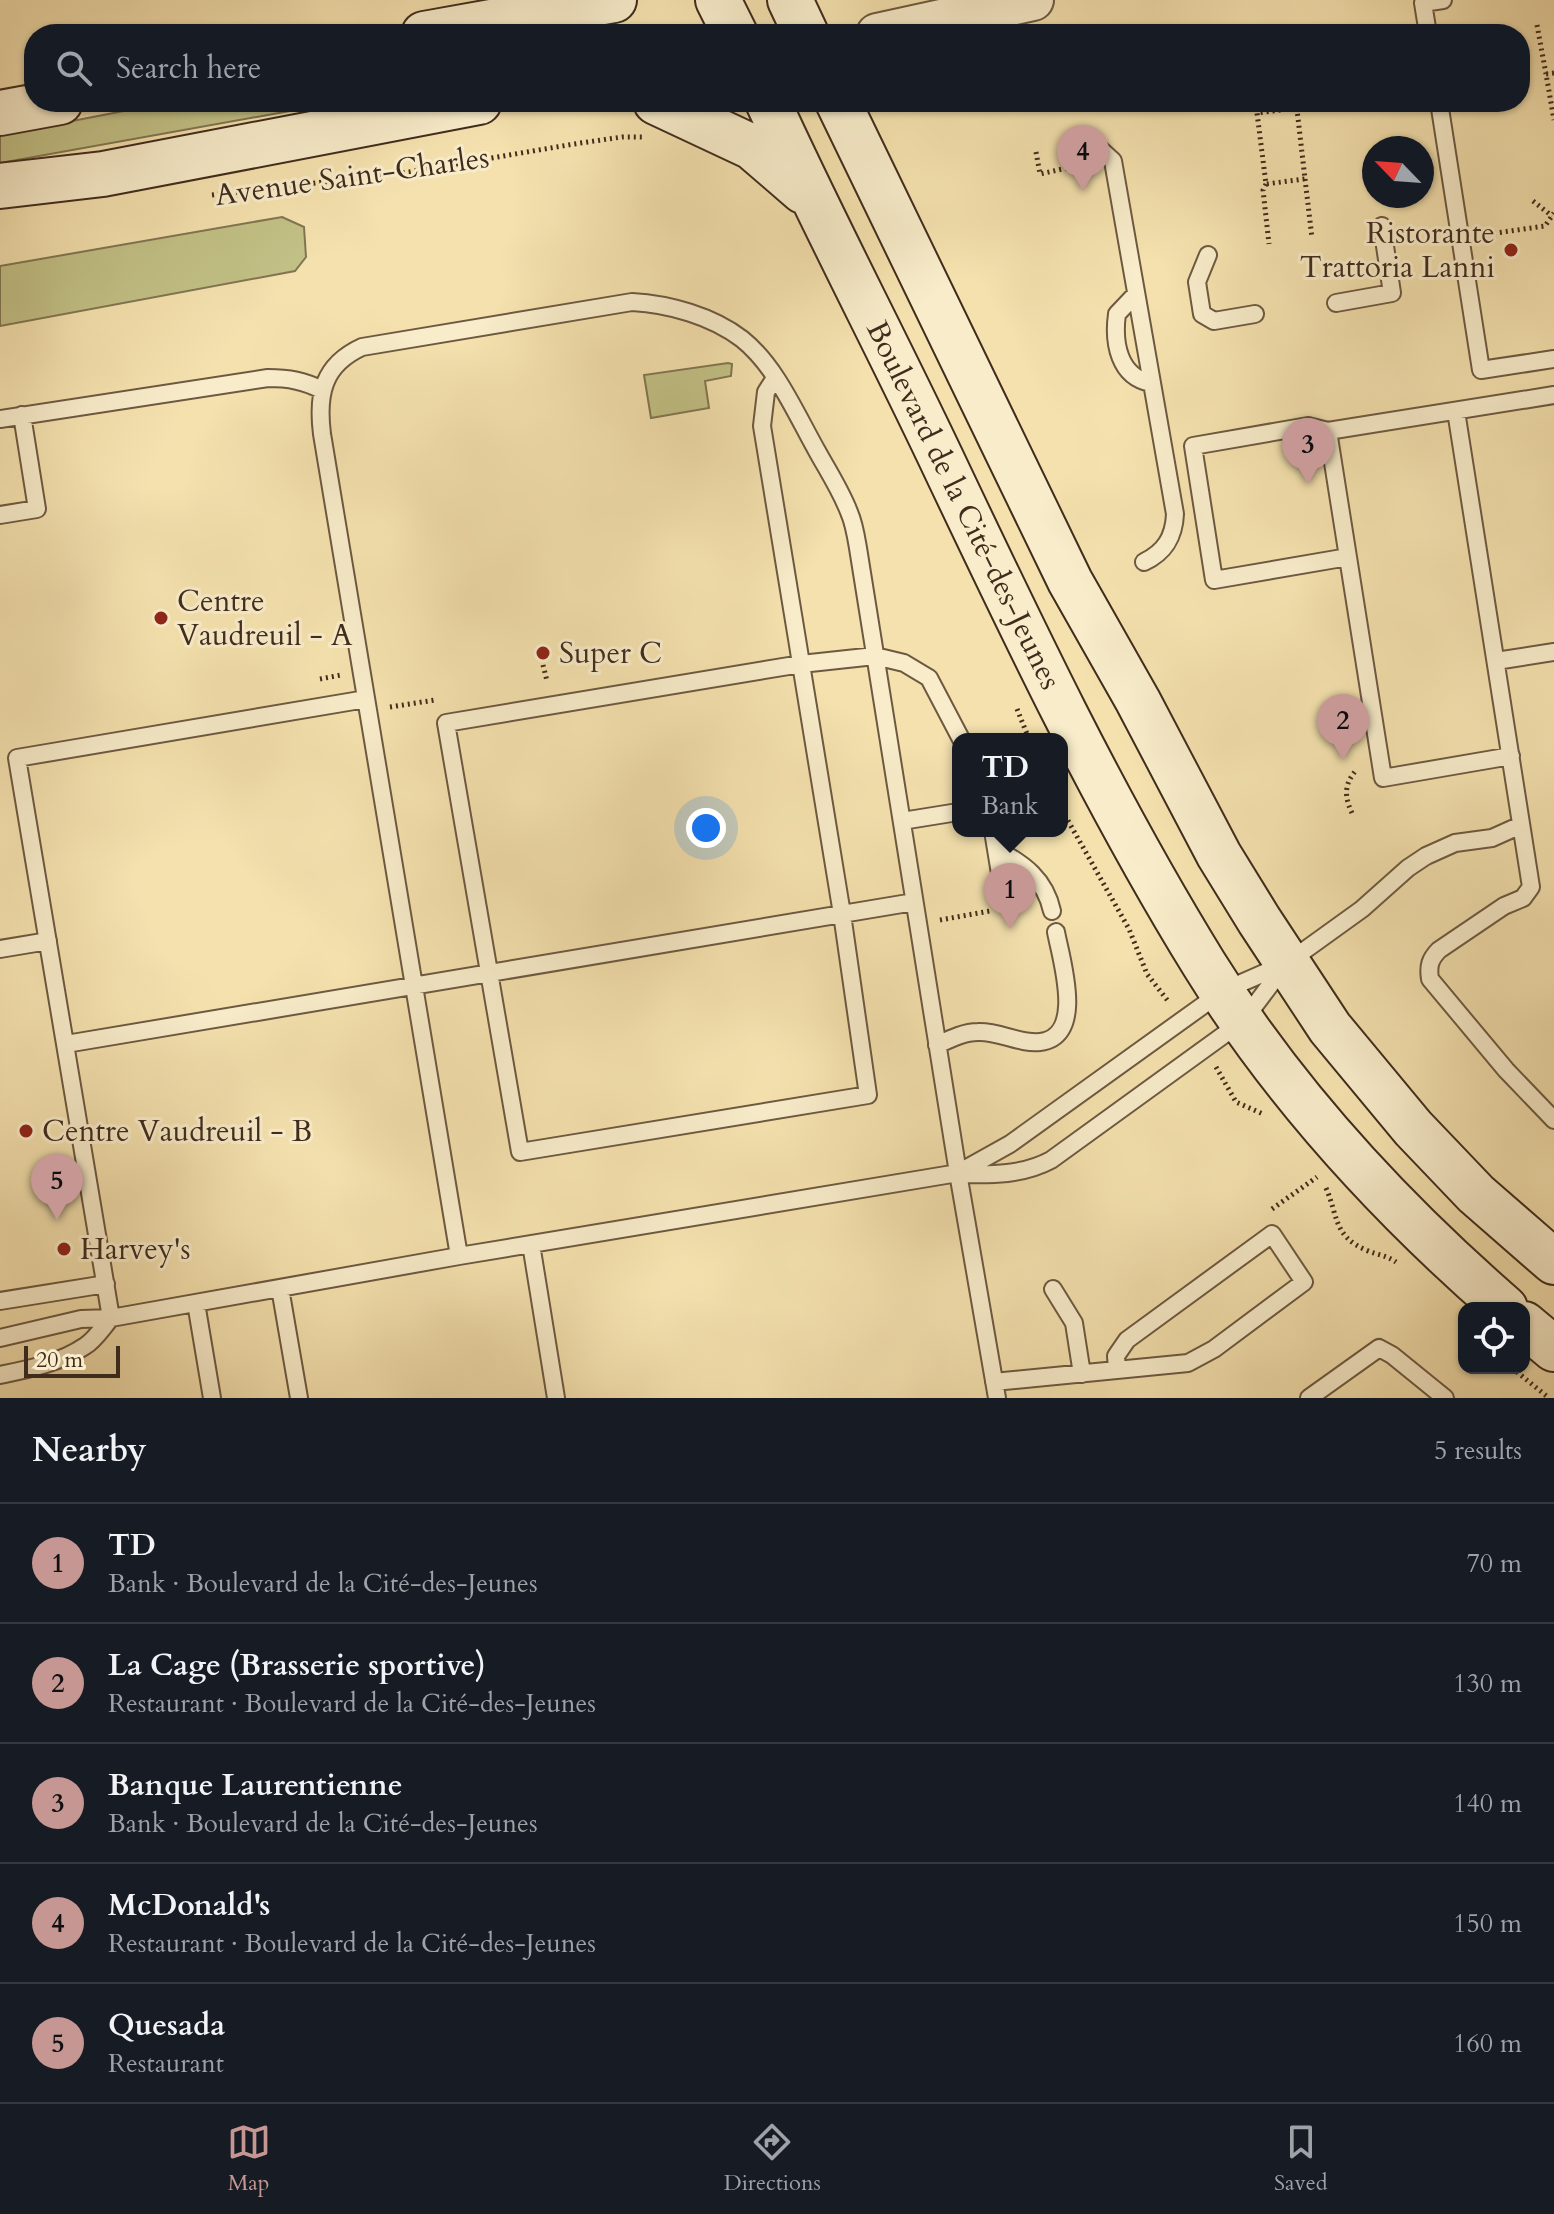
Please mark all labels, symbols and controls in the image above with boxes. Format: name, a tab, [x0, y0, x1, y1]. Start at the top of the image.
search box	[24, 24, 1530, 112]
icon: search	[52, 46, 96, 90]
text: Search here	[116, 48, 261, 89]
pin: 4	[1057, 125, 1109, 191]
north arrow	[1362, 136, 1434, 208]
street label: Avenue Saint-Charles	[212, 137, 492, 216]
place label: Ristorante Trattoria Lanni	[1300, 213, 1495, 288]
marker: Ristorante Trattoria Lanni	[1502, 241, 1520, 259]
street label: Boulevard de la Cité-des-Jeunes	[856, 314, 1071, 696]
pin: 3	[1282, 418, 1334, 484]
place label: Centre Vaudreuil - A	[177, 581, 353, 656]
marker: Centre Vaudreuil - A	[152, 609, 170, 627]
place label: Super C	[559, 633, 662, 674]
marker: Super C	[534, 644, 552, 662]
pin: 2	[1317, 694, 1369, 760]
popup	[952, 733, 1068, 837]
text: TD	[981, 747, 1029, 788]
text: Bank	[981, 788, 1039, 823]
your location	[686, 808, 726, 848]
pin: 1	[984, 863, 1036, 929]
place label: Centre Vaudreuil - B	[42, 1111, 312, 1152]
marker: Centre Vaudreuil - B	[17, 1122, 35, 1140]
pin: 5	[31, 1154, 83, 1220]
place label: Harvey's	[80, 1229, 190, 1270]
marker: Harvey's	[55, 1240, 73, 1258]
map controls	[1458, 1302, 1530, 1374]
button: locate	[1458, 1302, 1530, 1374]
scale bar	[24, 1342, 120, 1378]
text: 20 m	[36, 1345, 83, 1375]
text: Nearby	[32, 1427, 147, 1473]
text: 5 results	[1434, 1433, 1522, 1468]
text: TD	[108, 1525, 156, 1566]
text: 1	[51, 1546, 65, 1581]
text: 70 m	[1466, 1546, 1522, 1581]
text: Bank · Boulevard de la Cité-des-Jeunes	[108, 1566, 538, 1601]
text: La Cage (Brasserie sportive)	[108, 1645, 486, 1686]
text: 2	[51, 1666, 65, 1701]
text: 130 m	[1453, 1666, 1522, 1701]
text: Restaurant · Boulevard de la Cité-des-Jeunes	[108, 1686, 596, 1721]
text: Banque Laurentienne	[108, 1765, 403, 1806]
text: 3	[51, 1786, 65, 1821]
text: 140 m	[1453, 1786, 1522, 1821]
text: Bank · Boulevard de la Cité-des-Jeunes	[108, 1806, 538, 1841]
text: McDonald's	[108, 1885, 270, 1926]
text: 4	[51, 1906, 65, 1941]
text: 150 m	[1453, 1906, 1522, 1941]
text: Restaurant · Boulevard de la Cité-des-Jeunes	[108, 1926, 596, 1961]
text: Quesada	[108, 2005, 225, 2046]
text: 5	[51, 2026, 65, 2061]
text: 160 m	[1453, 2026, 1522, 2061]
text: Restaurant	[108, 2046, 224, 2081]
tab: Map	[227, 2120, 271, 2198]
tab: Directions	[724, 2120, 821, 2198]
tab: Saved	[1274, 2120, 1327, 2198]

